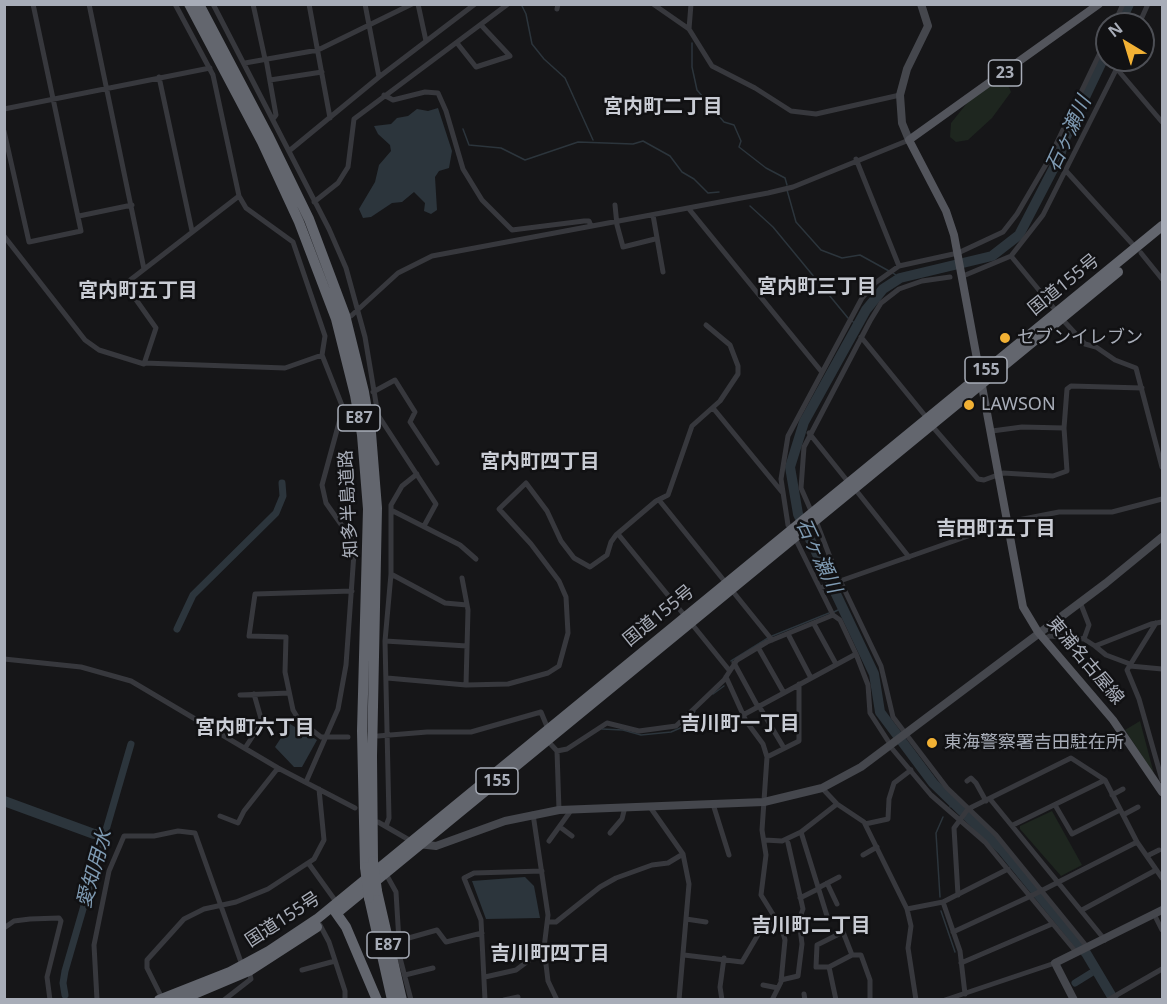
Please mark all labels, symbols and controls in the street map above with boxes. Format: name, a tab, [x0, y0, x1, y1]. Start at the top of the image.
north arrow	[1095, 12, 1155, 72]
text: N	[1103, 17, 1127, 42]
road number: 23	[988, 60, 1022, 86]
water label: 石ヶ瀬川	[1041, 93, 1097, 175]
district label: 宮内町二丁目	[603, 95, 723, 119]
street label: 国道155号	[1024, 250, 1104, 320]
district label: 宮内町三丁目	[757, 275, 877, 299]
district label: 宮内町五丁目	[78, 279, 198, 303]
place label: セブンイレブン	[1017, 327, 1143, 349]
marker: セブンイレブン	[998, 331, 1012, 345]
road number: 155	[965, 357, 1007, 383]
place label: LAWSON	[981, 394, 1056, 416]
marker: LAWSON	[962, 398, 976, 412]
road number: E87	[338, 405, 380, 431]
street label: 知多半島道路	[335, 450, 363, 558]
district label: 宮内町四丁目	[480, 450, 600, 474]
water label: 石ヶ瀬川	[790, 515, 846, 597]
district label: 吉田町五丁目	[936, 517, 1056, 541]
street label: 国道155号	[619, 581, 699, 651]
street label: 東浦名古屋線	[1042, 613, 1128, 709]
district label: 吉川町一丁目	[680, 712, 800, 736]
district label: 宮内町六丁目	[195, 716, 315, 740]
place label: 東海警察署吉田駐在所	[944, 732, 1124, 754]
marker: 東海警察署吉田駐在所	[925, 736, 939, 750]
road number: 155	[476, 768, 518, 794]
water label: 愛知用水	[72, 827, 118, 911]
street label: 国道155号	[242, 888, 324, 952]
district label: 吉川町二丁目	[751, 914, 871, 938]
road number: E87	[367, 932, 409, 958]
district label: 吉川町四丁目	[490, 942, 610, 966]

